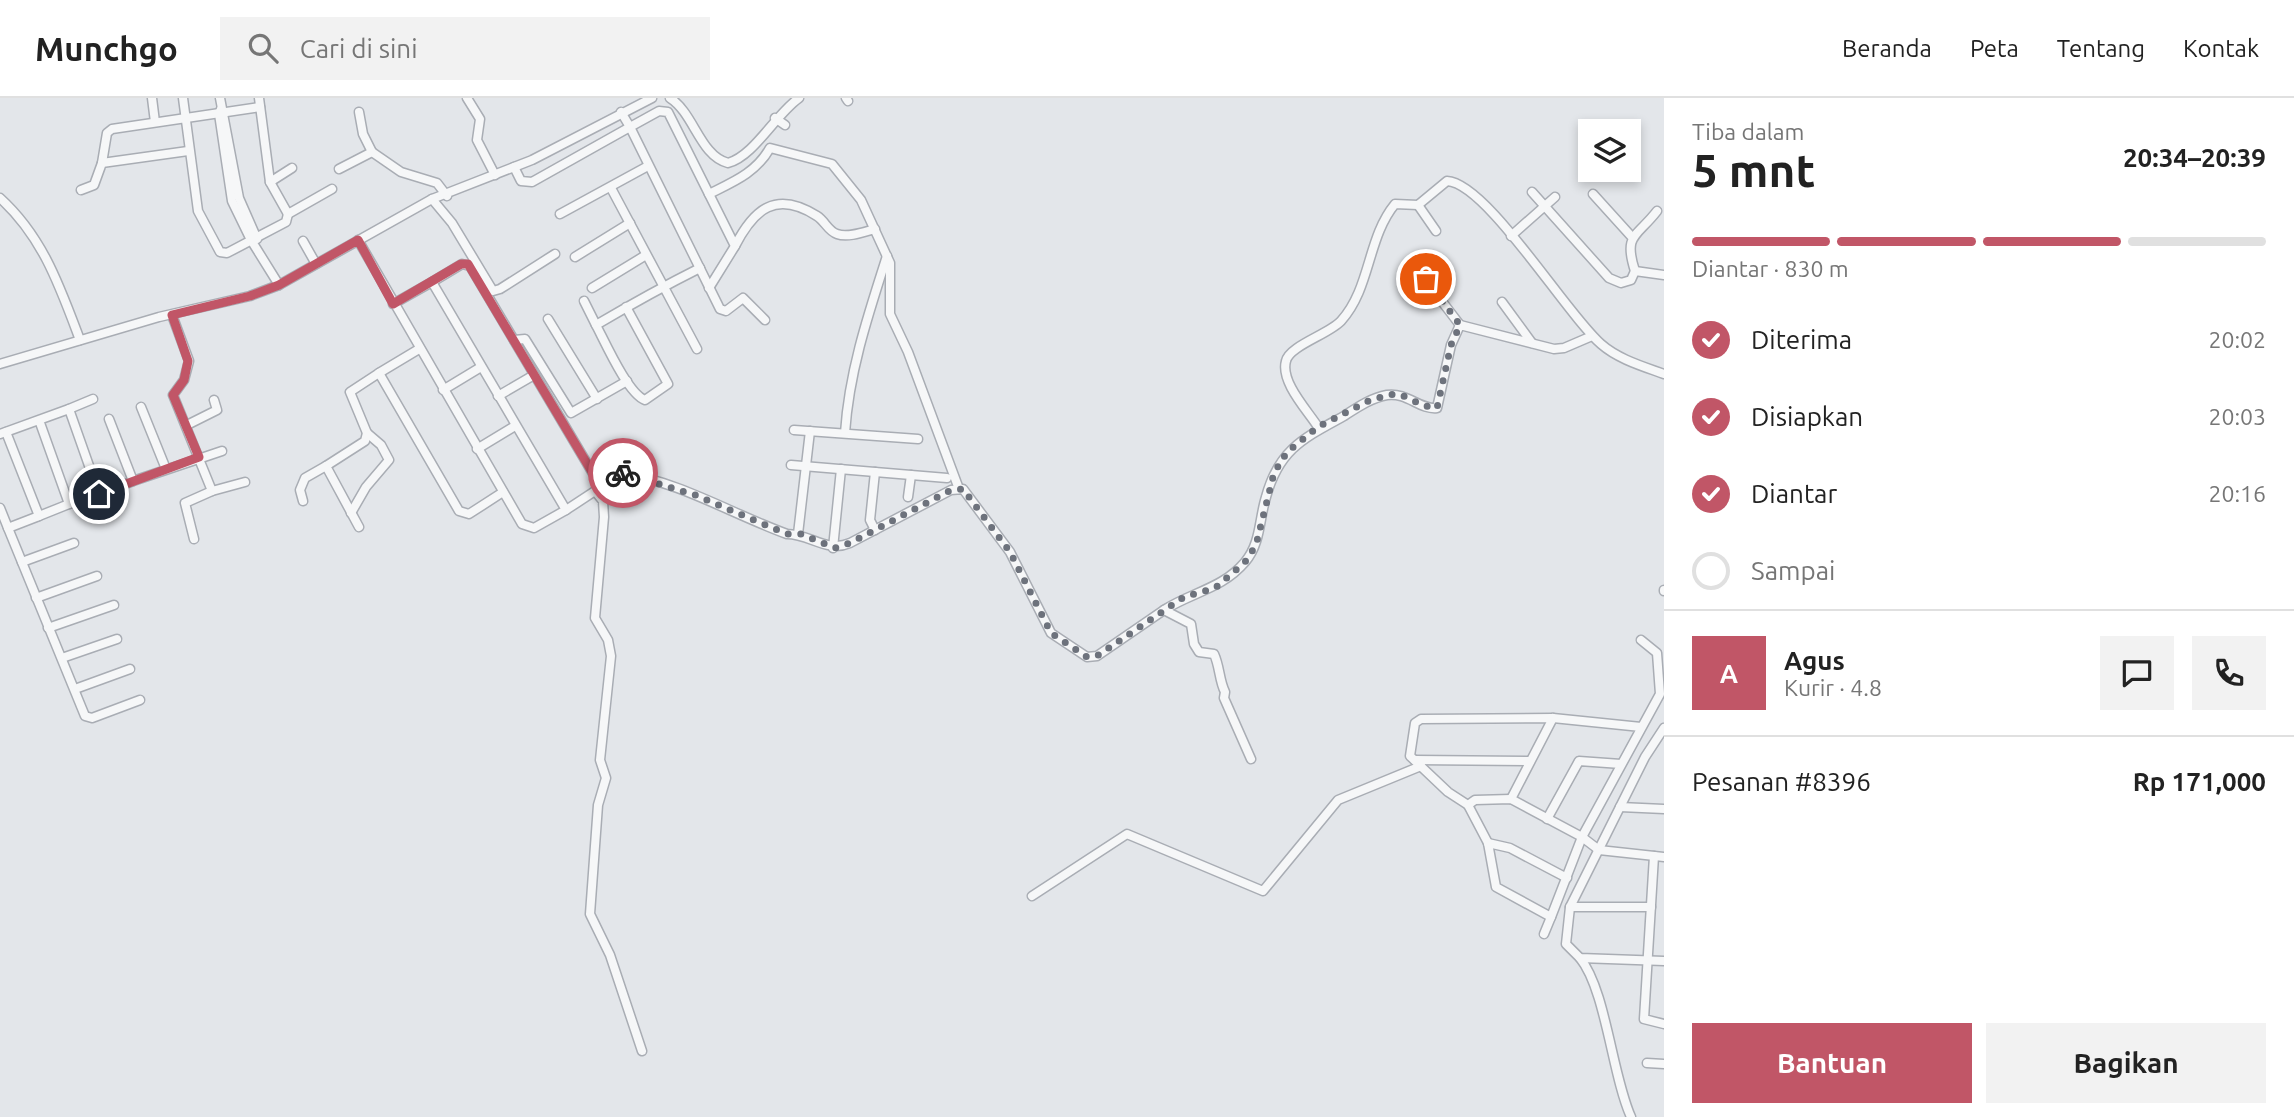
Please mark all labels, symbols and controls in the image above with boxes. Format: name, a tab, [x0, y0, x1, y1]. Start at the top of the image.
search box	[220, 17, 710, 80]
icon: search	[244, 29, 282, 67]
text: Munchgo	[35, 30, 178, 67]
text: Cari di sini	[300, 34, 418, 63]
text: Beranda	[1842, 35, 1932, 62]
text: Peta	[1970, 35, 2019, 62]
text: Tentang	[2057, 35, 2145, 62]
text: Kontak	[2183, 35, 2259, 62]
map controls	[1578, 119, 1641, 182]
button: layers	[1578, 119, 1641, 182]
text: Tiba dalam	[1692, 119, 1804, 144]
text: 20:34–20:39	[2123, 143, 2266, 172]
text: 5 mnt	[1692, 144, 1815, 196]
pin	[1396, 249, 1456, 309]
text: Diantar · 830 m	[1692, 256, 1849, 281]
icon: bag	[1407, 260, 1445, 298]
icon: check	[1692, 321, 1730, 359]
text: Diterima	[1751, 325, 1852, 354]
text: 20:02	[2208, 327, 2266, 352]
icon: check	[1692, 398, 1730, 436]
text: Disiapkan	[1751, 402, 1863, 431]
text: 20:03	[2208, 404, 2266, 429]
courier	[588, 438, 658, 508]
icon: bike	[604, 454, 642, 492]
pin	[69, 464, 129, 524]
icon: home	[80, 475, 118, 513]
icon: check	[1692, 475, 1730, 513]
text: Diantar	[1751, 479, 1837, 508]
text: 20:16	[2208, 481, 2266, 506]
text: Sampai	[1751, 556, 1835, 585]
button: chat	[2100, 636, 2174, 710]
button: phone	[2192, 636, 2266, 710]
text: Agus	[1784, 646, 1845, 675]
text: A	[1720, 659, 1738, 688]
text: Kurir · 4.8	[1784, 675, 1882, 700]
text: Pesanan #8396	[1692, 767, 1871, 796]
text: Rp 171,000	[2133, 767, 2266, 796]
button: Bantuan	[1692, 1023, 1972, 1103]
button: Bagikan	[1986, 1023, 2266, 1103]

